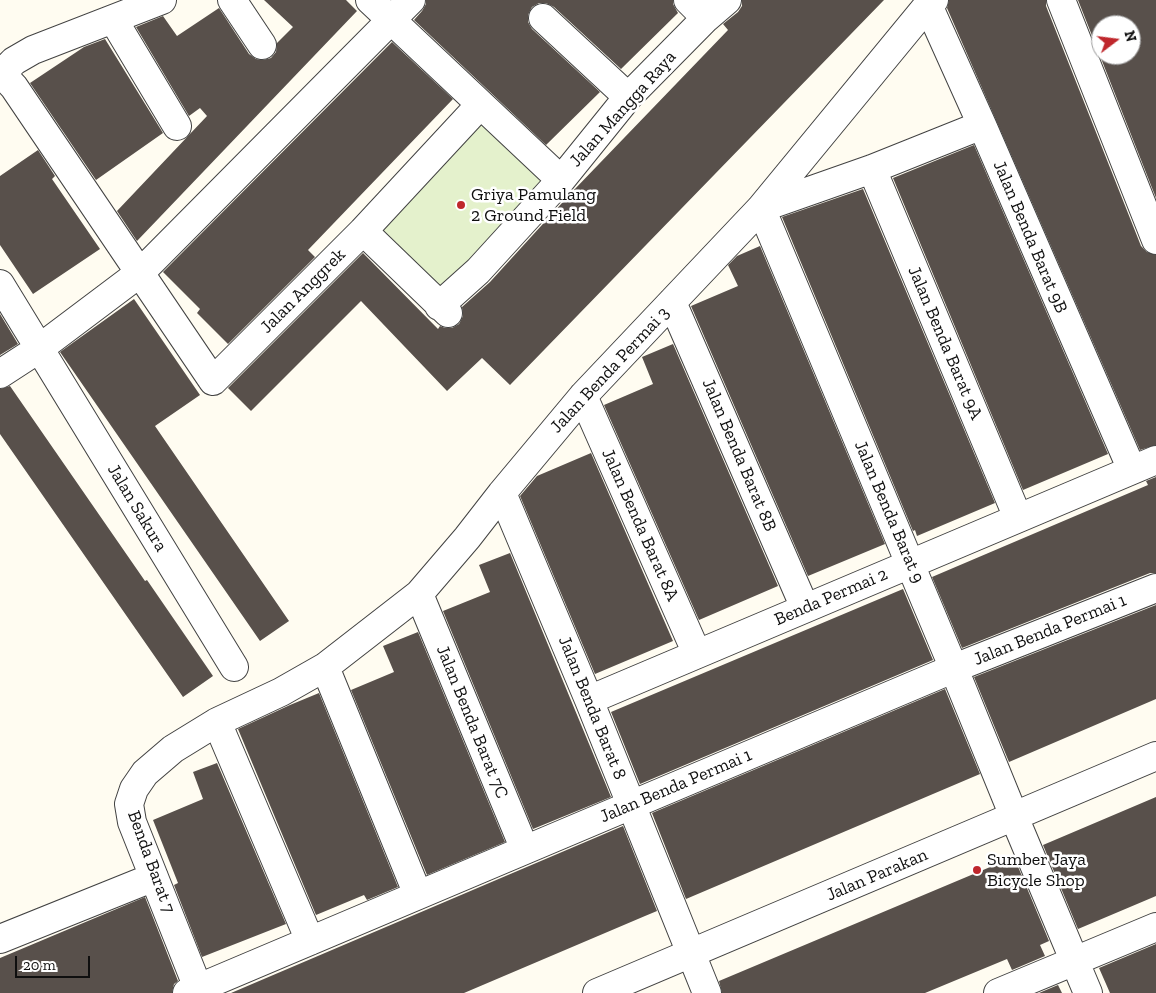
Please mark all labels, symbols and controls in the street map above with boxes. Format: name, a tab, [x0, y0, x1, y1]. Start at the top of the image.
north arrow	[1091, 15, 1141, 65]
text: N	[1120, 29, 1140, 44]
street label: Jalan Mangga Raya	[565, 46, 681, 172]
street label: Jalan Benda Barat 9B	[988, 157, 1072, 317]
place label: Griya Pamulang 2 Ground Field	[471, 184, 596, 226]
marker: Griya Pamulang 2 Ground Field	[455, 199, 467, 211]
street label: Jalan Anggrek	[256, 244, 350, 338]
street label: Jalan Benda Barat 9A	[903, 263, 987, 423]
street label: Jalan Benda Permai 3	[546, 302, 674, 438]
street label: Jalan Benda Barat 8B	[697, 375, 781, 535]
street label: Jalan Benda Barat 9	[849, 437, 929, 587]
street label: Jalan Benda Barat 8A	[597, 445, 683, 605]
street label: Jalan Sakura	[102, 460, 172, 556]
street label: Benda Permai 2	[771, 563, 891, 631]
street label: Jalan Benda Permai 1	[970, 589, 1130, 671]
street label: Jalan Benda Barat 8	[553, 633, 631, 783]
street label: Jalan Benda Barat 7C	[431, 642, 513, 802]
street label: Jalan Benda Permai 1	[597, 744, 755, 828]
street label: Benda Barat 7	[122, 808, 180, 916]
street label: Jalan Parakan	[823, 844, 931, 906]
place label: Sumber Jaya Bicycle Shop	[987, 849, 1086, 892]
marker: Sumber Jaya Bicycle Shop	[971, 864, 983, 876]
scale bar	[18, 946, 92, 978]
text: 20 m	[23, 956, 56, 974]

